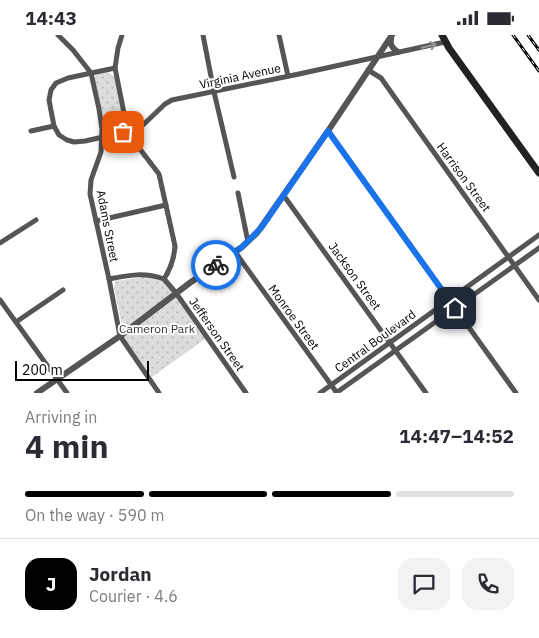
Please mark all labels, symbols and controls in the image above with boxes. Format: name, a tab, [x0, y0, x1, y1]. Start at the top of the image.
text: 14:43	[25, 6, 77, 30]
one-way arrow	[420, 41, 436, 50]
street label: Virginia Avenue	[198, 60, 283, 92]
pin	[102, 111, 144, 153]
icon: bag	[109, 118, 137, 146]
street label: Harrison Street	[434, 139, 494, 215]
street label: Adams Street	[94, 189, 122, 263]
street label: Jackson Street	[325, 239, 385, 313]
courier	[191, 240, 241, 290]
icon: bike	[202, 251, 230, 279]
street label: Monroe Street	[265, 282, 323, 352]
pin	[434, 287, 476, 329]
street label: Jefferson Street	[186, 294, 248, 374]
icon: home	[441, 294, 469, 322]
street label: Central Boulevard	[332, 307, 418, 375]
park label: Cameron Park	[119, 321, 196, 336]
scale bar	[15, 358, 149, 381]
text: 200 m	[22, 361, 63, 379]
text: Arriving in	[25, 407, 97, 427]
text: 14:47–14:52	[399, 424, 514, 448]
text: 4 min	[25, 425, 109, 467]
text: On the way · 590 m	[25, 505, 164, 525]
button: chat	[398, 558, 450, 610]
button: phone	[462, 558, 514, 610]
text: Jordan	[89, 562, 152, 586]
text: J	[46, 572, 56, 596]
text: Courier · 4.6	[89, 586, 178, 606]

